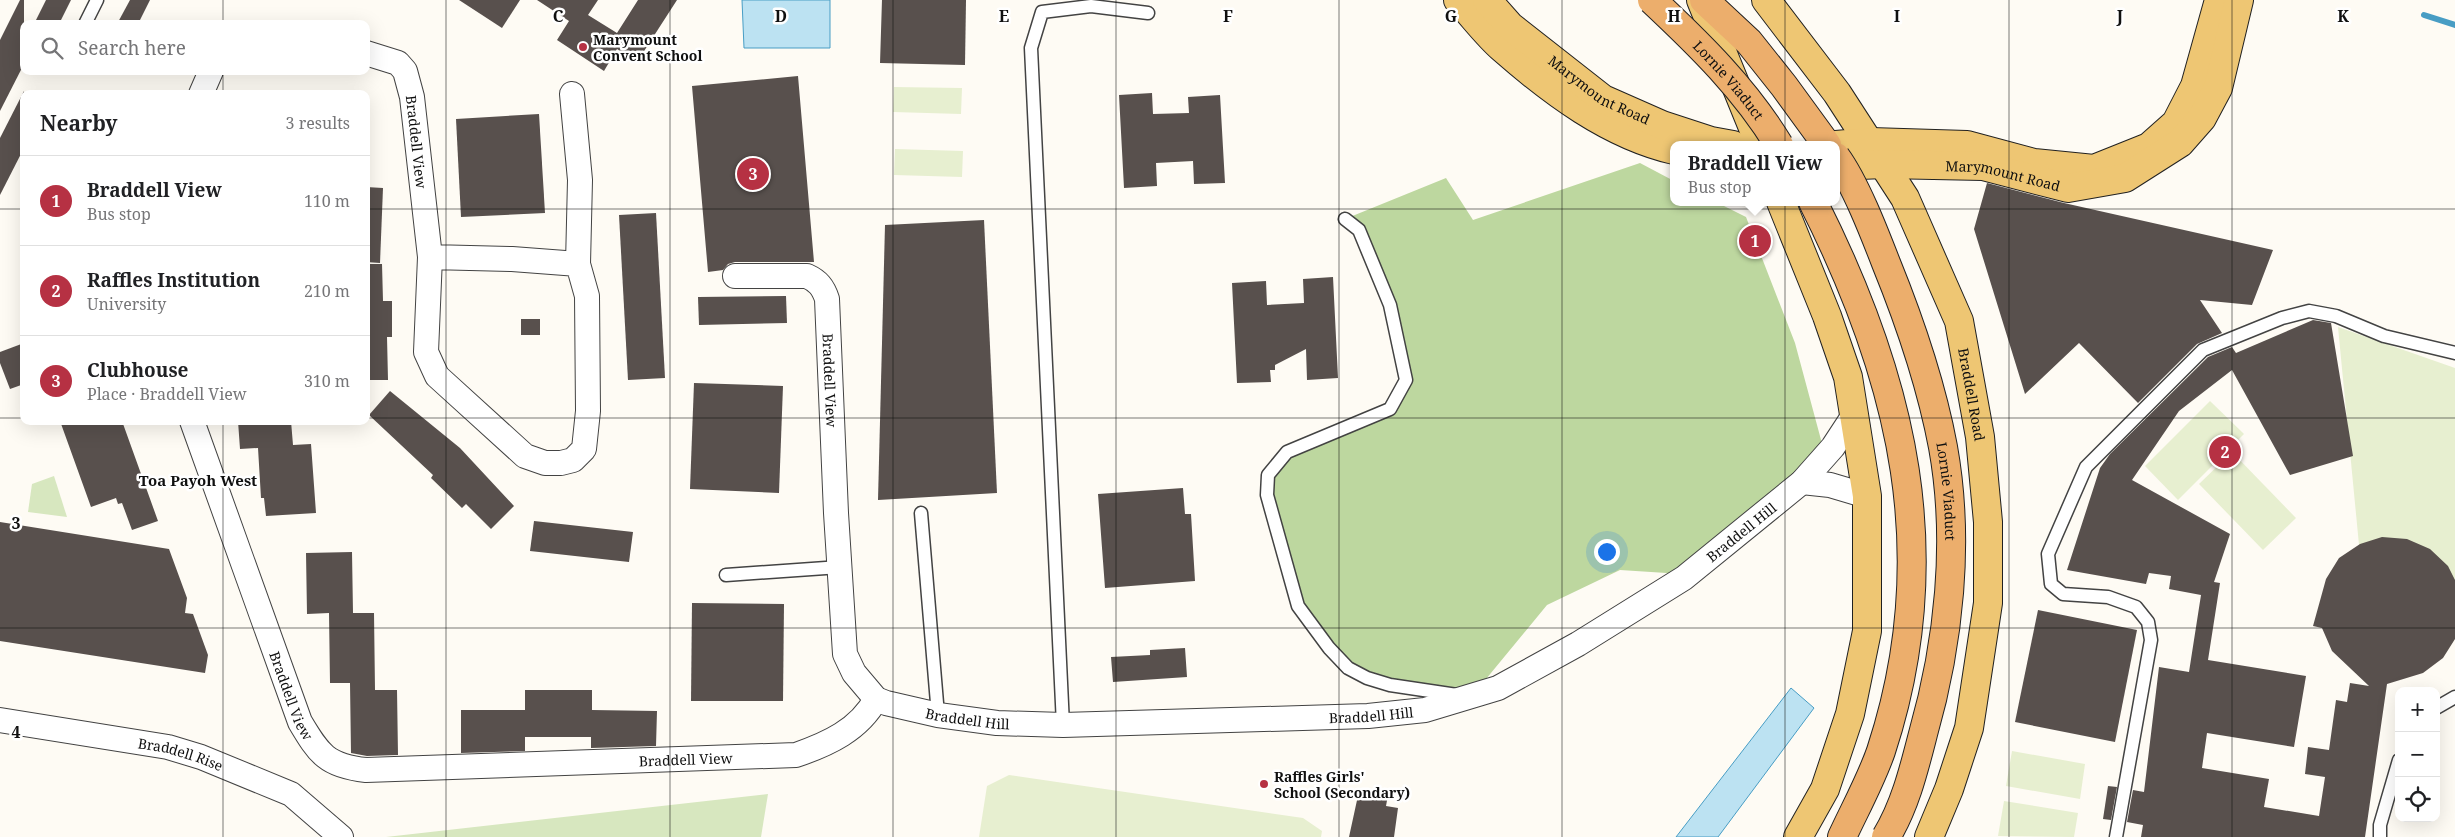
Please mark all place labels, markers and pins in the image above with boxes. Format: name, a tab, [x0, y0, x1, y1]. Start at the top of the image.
place label: Marymount Convent School	[593, 30, 702, 65]
marker: Marymount Convent School	[577, 41, 589, 53]
pin: 3	[737, 155, 769, 193]
pin: 1	[1739, 222, 1771, 260]
pin: 2	[2209, 433, 2241, 471]
place label: Raffles Girls' School (Secondary)	[1274, 767, 1410, 802]
marker: Raffles Girls' School (Secondary)	[1258, 778, 1270, 790]

